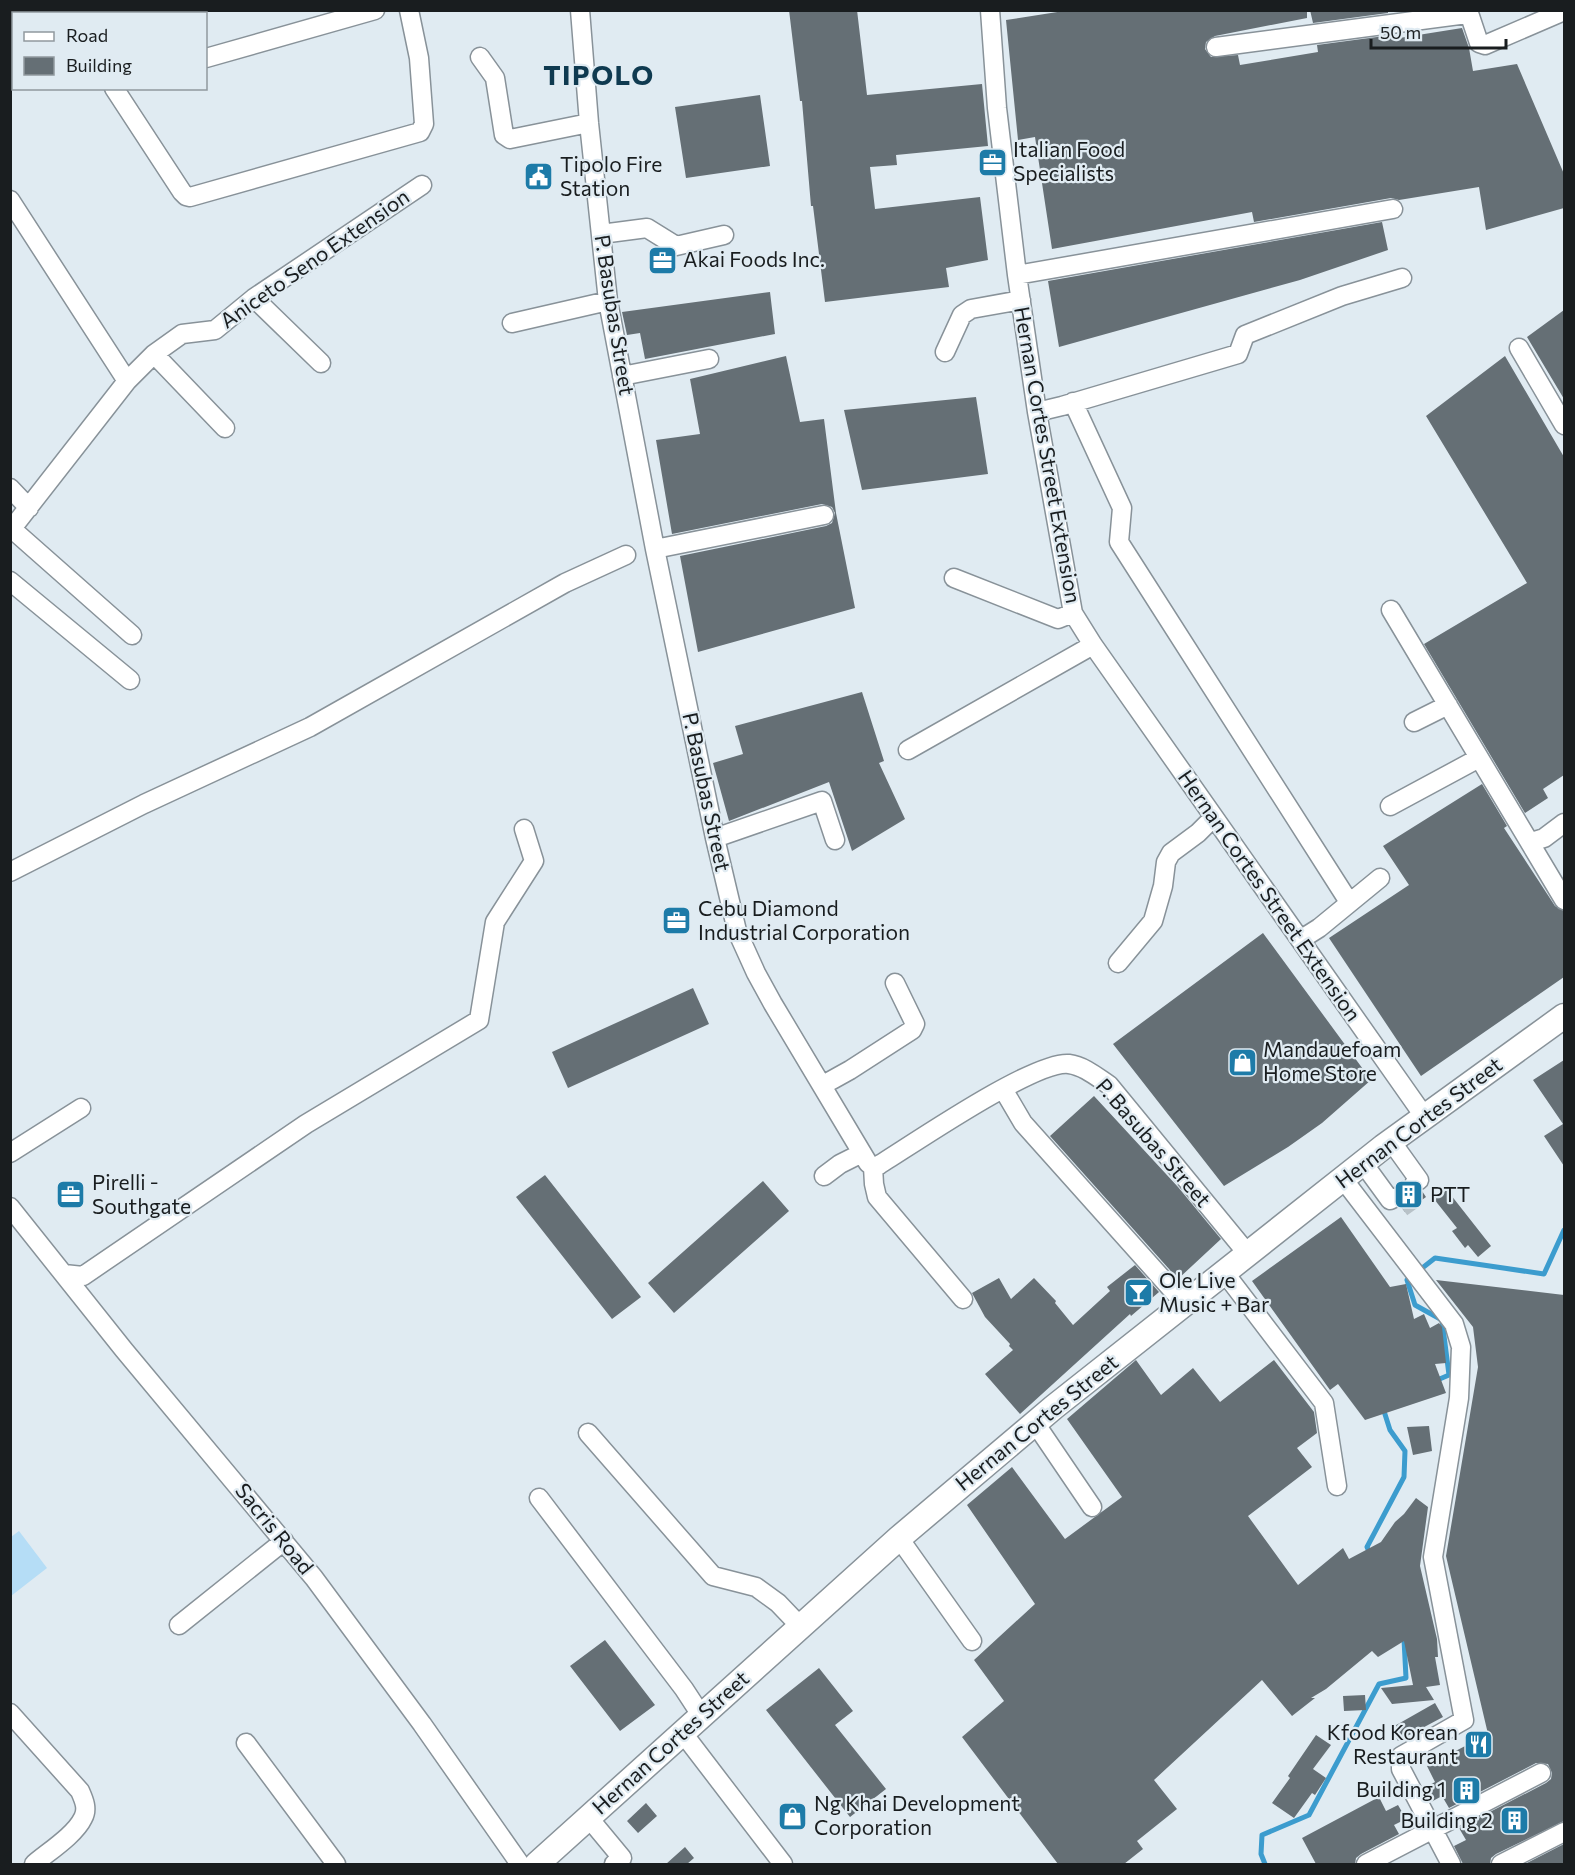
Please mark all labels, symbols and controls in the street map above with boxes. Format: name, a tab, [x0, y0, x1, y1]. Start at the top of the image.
legend	[12, 12, 207, 90]
scale bar	[1371, 12, 1506, 50]
text: 50 m	[1380, 21, 1421, 43]
text: Road	[66, 24, 108, 46]
text: Building	[66, 54, 132, 76]
district label: TIPOLO	[543, 58, 655, 91]
place label: Italian Food Specialists	[1013, 136, 1125, 185]
office icon: Italian Food Specialists	[976, 146, 1008, 178]
place label: Tipolo Fire Station	[560, 151, 662, 200]
public building icon: Tipolo Fire Station	[523, 161, 555, 193]
street label: Aniceto Seno Extension	[215, 183, 413, 333]
street label: P. Basubas Street	[590, 233, 641, 397]
office icon: Akai Foods Inc.	[646, 244, 678, 276]
place label: Akai Foods Inc.	[683, 246, 825, 271]
street label: Hernan Cortes Street Extension	[1010, 304, 1087, 605]
street label: P. Basubas Street	[678, 710, 737, 874]
street label: Hernan Cortes Street Extension	[1174, 765, 1367, 1026]
place label: Cebu Diamond Industrial Corporation	[698, 895, 910, 944]
office icon: Cebu Diamond Industrial Corporation	[661, 905, 693, 937]
place label: Mandauefoam Home Store	[1263, 1036, 1401, 1085]
shop icon: Mandauefoam Home Store	[1226, 1046, 1258, 1078]
street label: Hernan Cortes Street	[1330, 1051, 1506, 1193]
street label: P. Basubas Street	[1091, 1073, 1217, 1211]
place label: Pirelli - Southgate	[92, 1169, 191, 1218]
office icon: Pirelli - Southgate	[55, 1179, 87, 1211]
building icon: PTT	[1393, 1179, 1425, 1211]
place label: PTT	[1430, 1181, 1470, 1206]
place label: Ole Live Music + Bar	[1159, 1267, 1269, 1316]
bar icon: Ole Live Music + Bar	[1122, 1277, 1154, 1309]
street label: Hernan Cortes Street	[950, 1349, 1122, 1495]
street label: Sacris Road	[231, 1477, 320, 1579]
street label: Hernan Cortes Street	[587, 1665, 753, 1819]
place label: Kfood Korean Restaurant	[1327, 1719, 1458, 1768]
restaurant icon: Kfood Korean Restaurant	[1463, 1729, 1495, 1761]
building icon: Building 1	[1451, 1774, 1483, 1806]
place label: Building 1	[1356, 1776, 1446, 1801]
place label: Ng Khai Development Corporation	[814, 1790, 1020, 1839]
shop icon: Ng Khai Development Corporation	[777, 1800, 809, 1832]
building icon: Building 2	[1498, 1805, 1530, 1837]
place label: Building 2	[1400, 1807, 1493, 1832]

